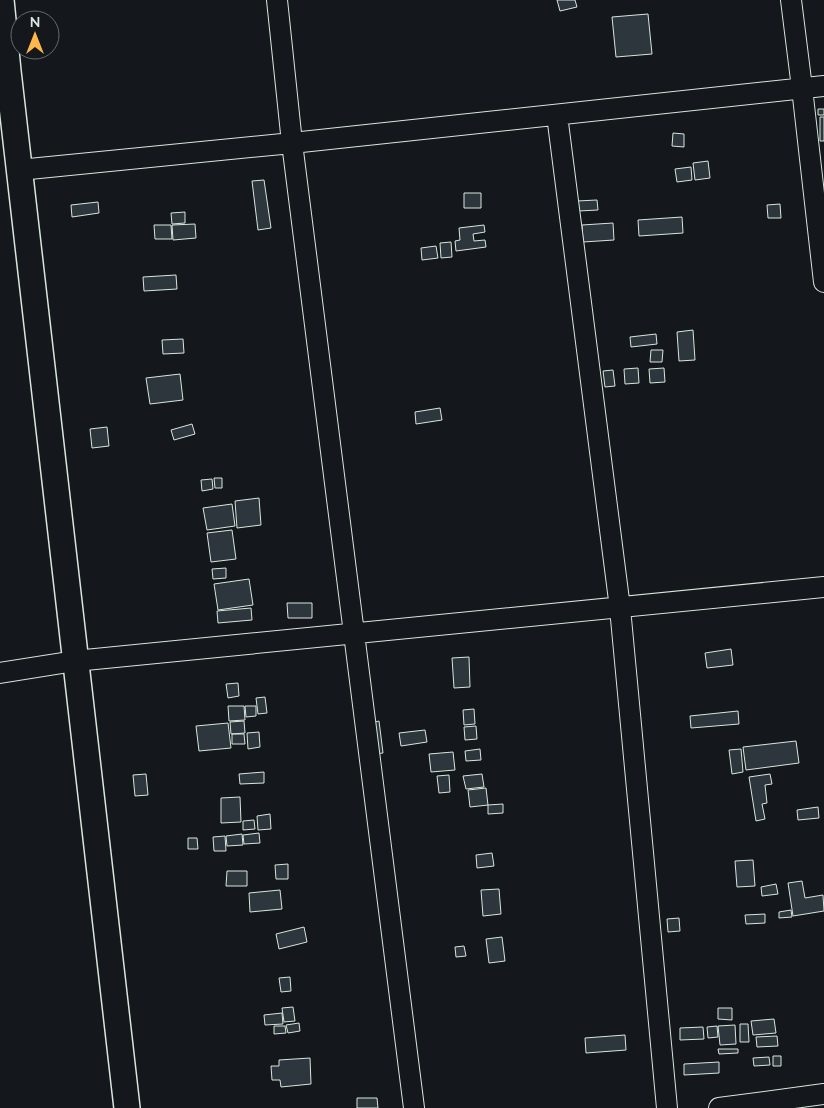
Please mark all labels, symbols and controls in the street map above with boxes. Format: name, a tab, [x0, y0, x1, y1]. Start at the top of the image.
north arrow	[10, 10, 60, 60]
text: N	[30, 13, 40, 31]

